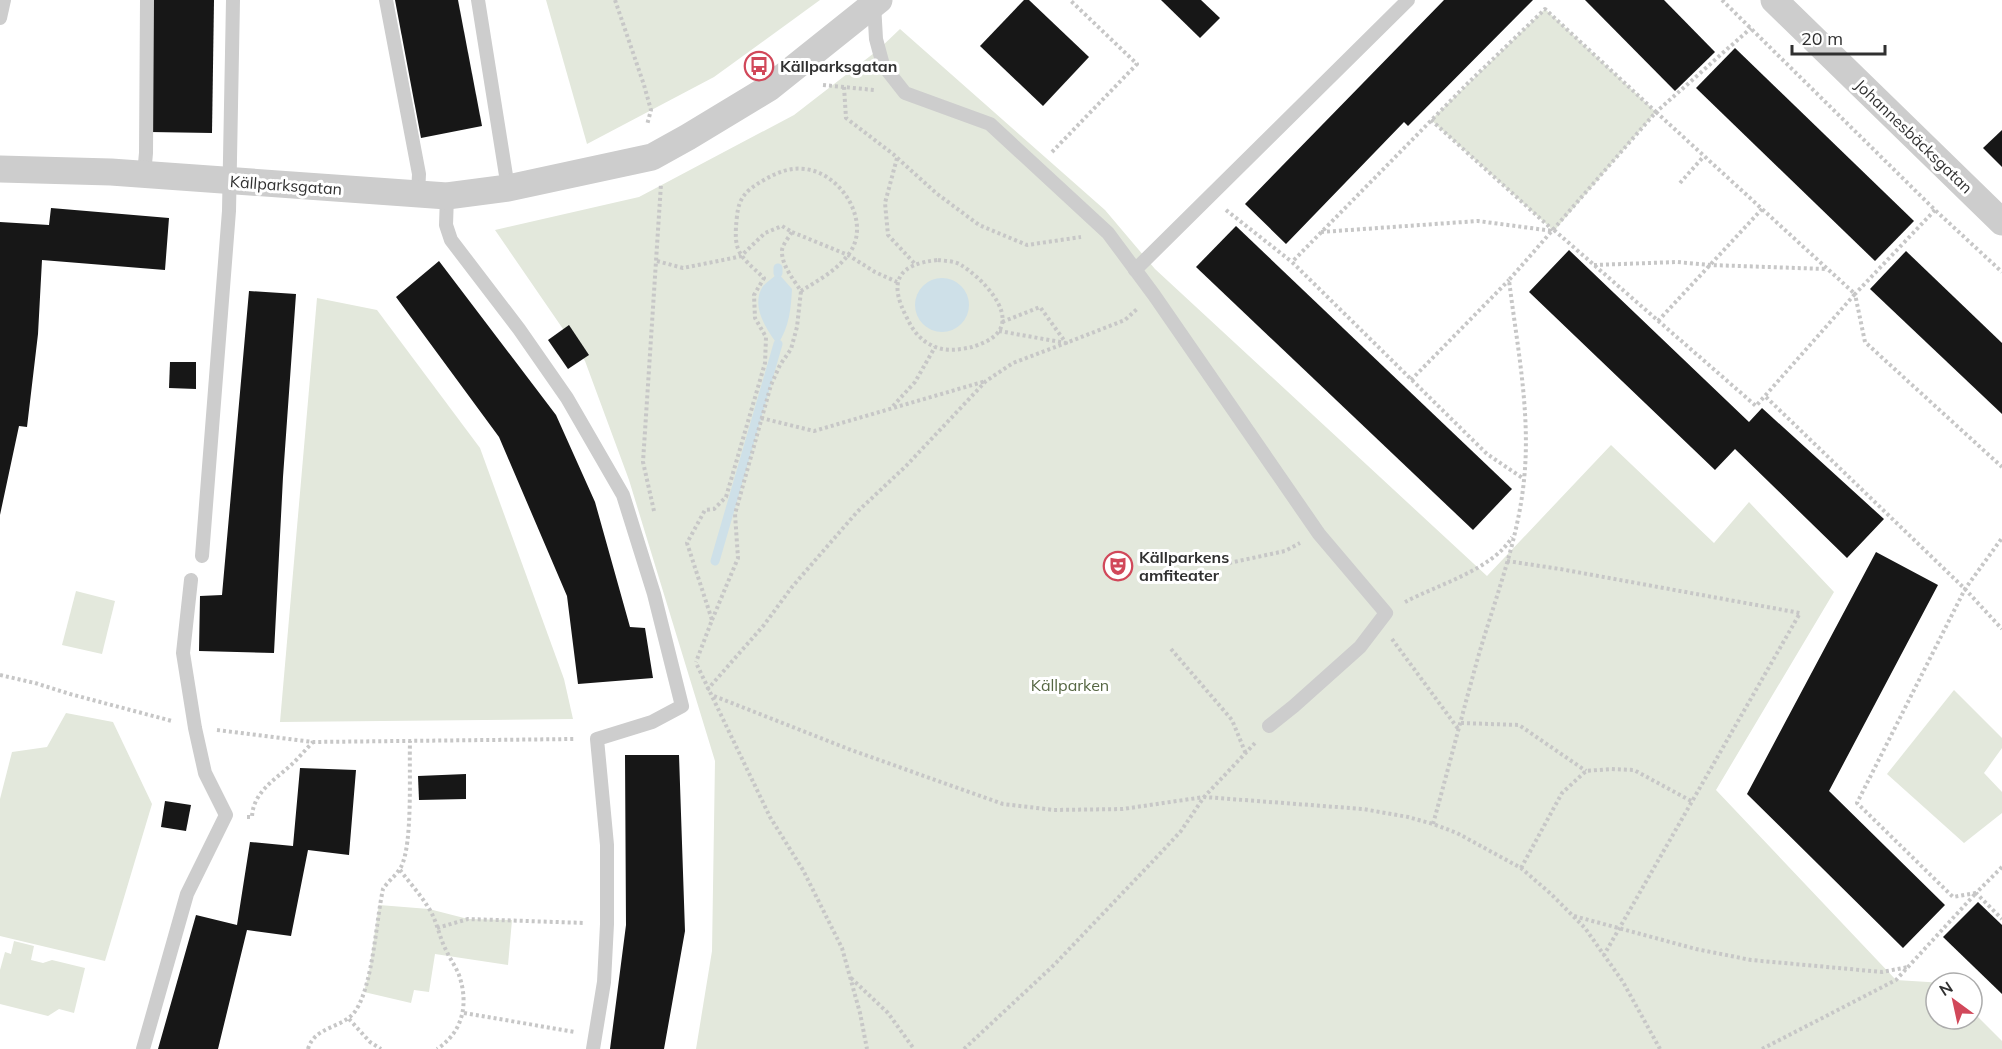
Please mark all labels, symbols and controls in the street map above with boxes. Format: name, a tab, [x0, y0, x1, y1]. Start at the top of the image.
scale bar	[1792, 18, 1885, 56]
text: 20 m	[1801, 27, 1843, 50]
bus stop icon: Källparksgatan	[743, 50, 775, 82]
place label: Källparksgatan	[780, 56, 897, 76]
street label: Johannesbäcksgatan	[1851, 75, 1977, 197]
street label: Källparksgatan	[229, 171, 343, 199]
place label: Källparkens amfiteater	[1139, 547, 1229, 585]
theatre icon: Källparkens amfiteater	[1102, 550, 1134, 582]
park label: Källparken	[1031, 675, 1109, 695]
north arrow	[1924, 971, 1984, 1031]
text: N	[1935, 977, 1956, 1000]

